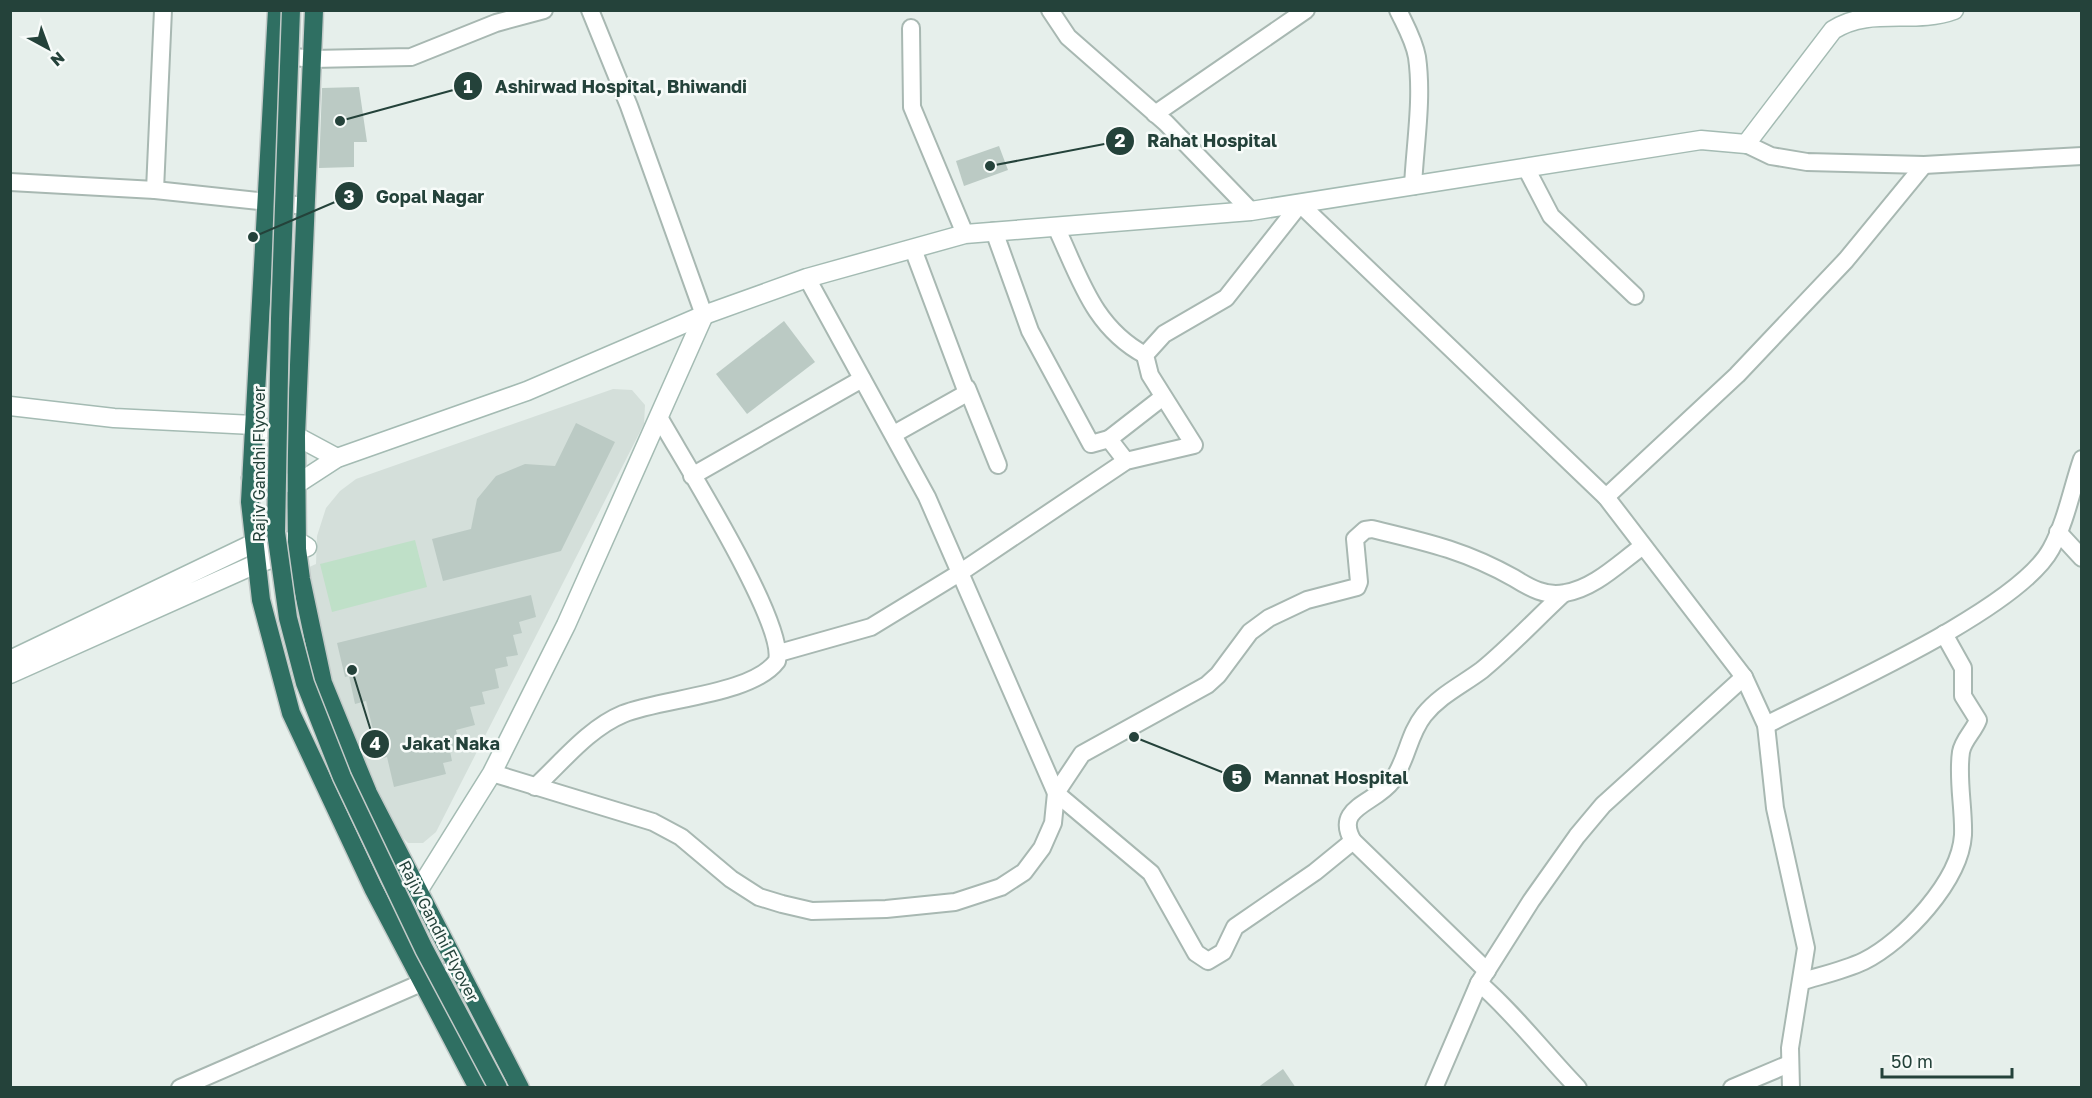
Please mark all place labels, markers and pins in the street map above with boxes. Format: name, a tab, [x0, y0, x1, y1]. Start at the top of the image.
callout: Ashirwad Hospital, Bhiwandi	[453, 68, 759, 104]
callout: Rahat Hospital	[1105, 123, 1289, 159]
callout: Gopal Nagar	[334, 178, 496, 214]
callout: Jakat Naka	[360, 726, 511, 762]
callout: Mannat Hospital	[1222, 760, 1420, 796]

